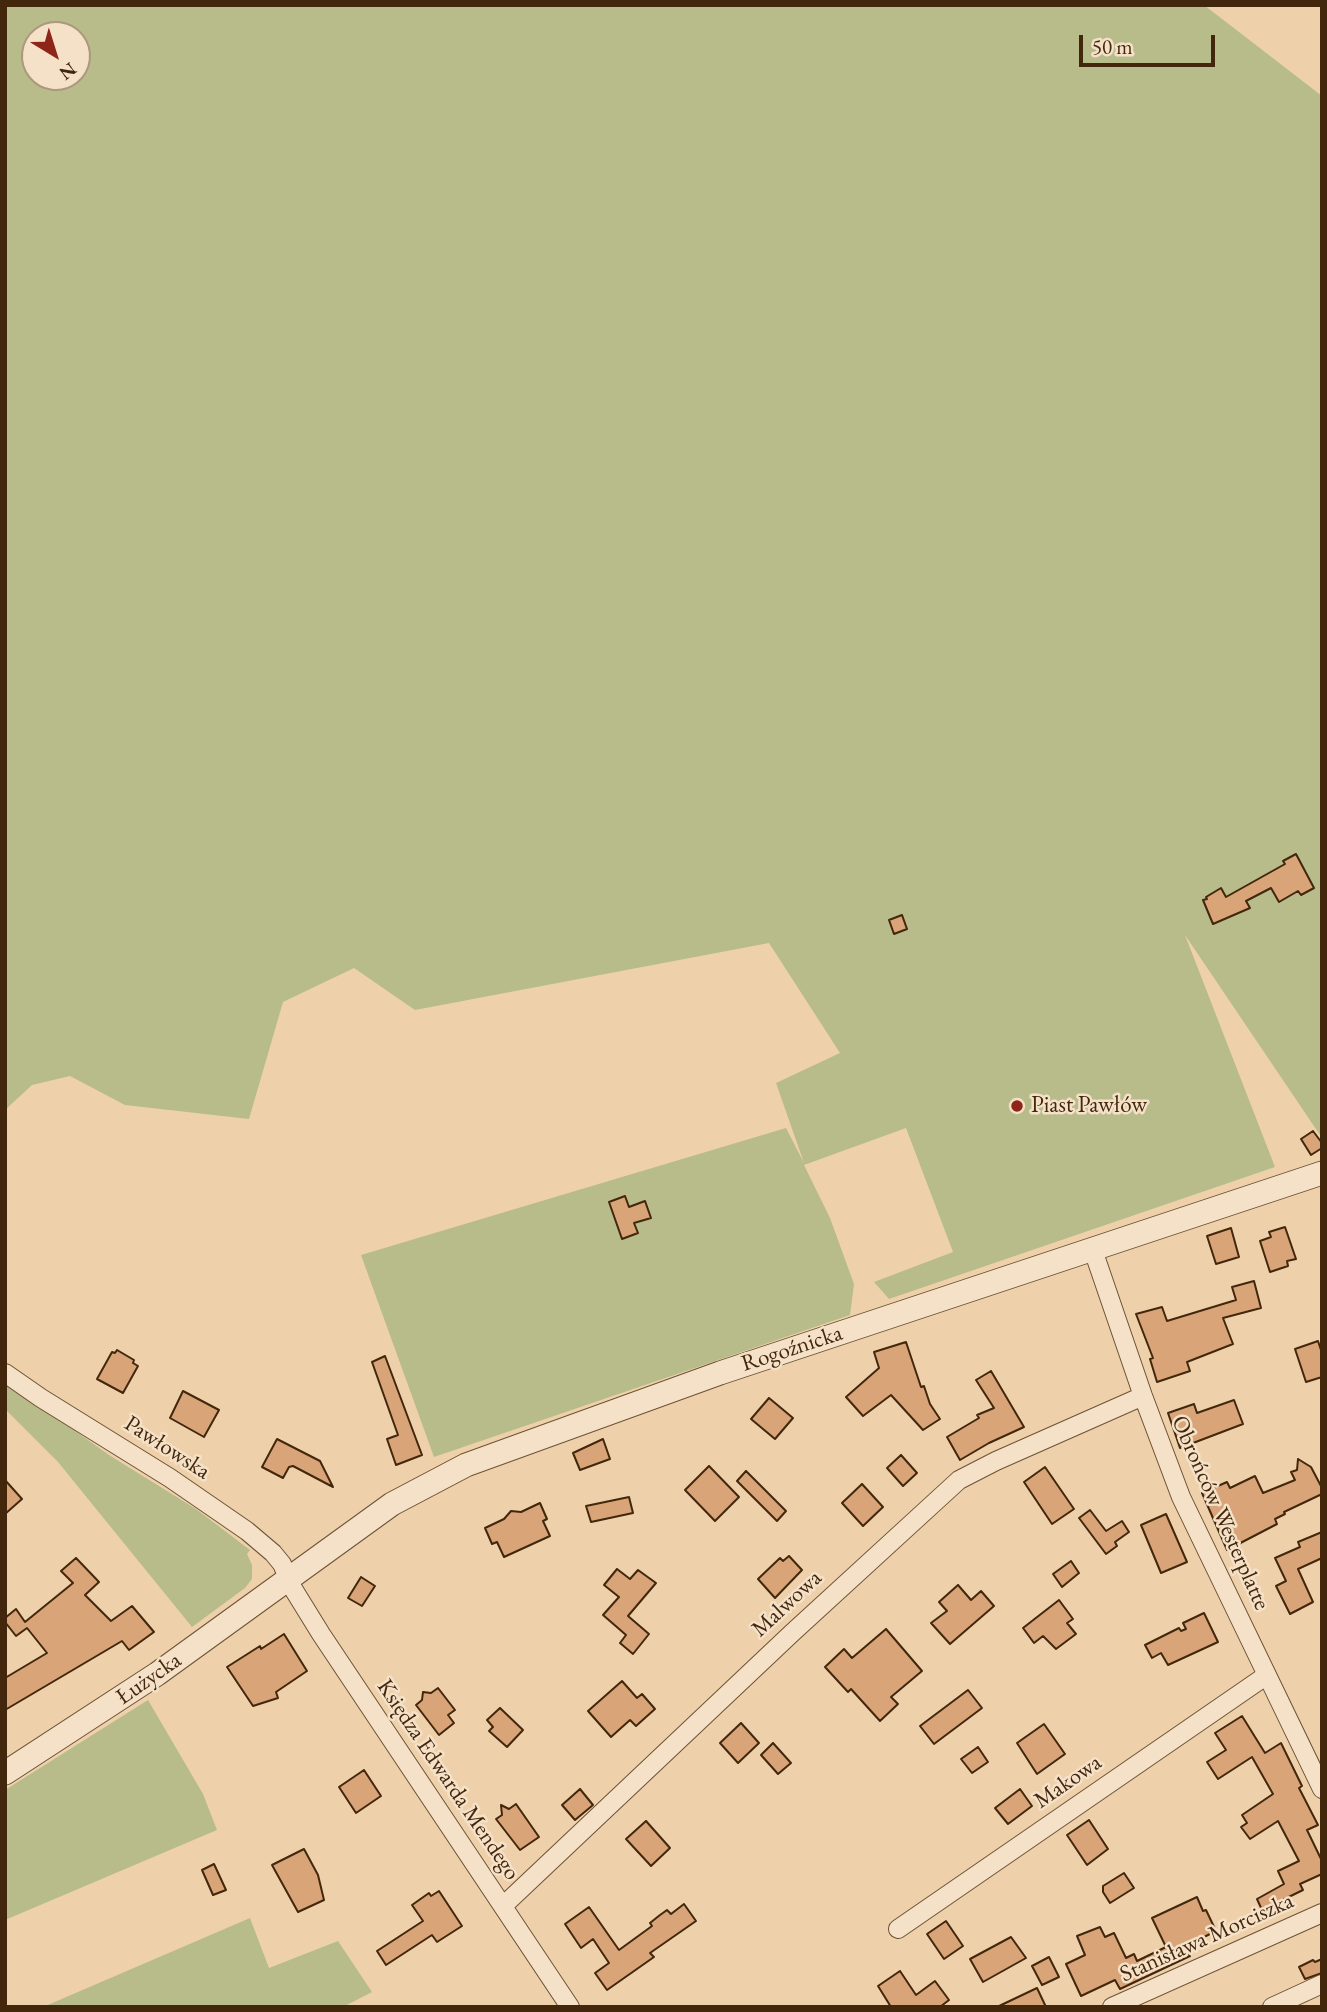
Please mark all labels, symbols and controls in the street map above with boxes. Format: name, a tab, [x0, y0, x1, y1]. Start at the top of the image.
north arrow	[21, 21, 91, 91]
scale bar	[1082, 21, 1218, 65]
text: 50 m	[1092, 33, 1133, 60]
text: N	[54, 57, 82, 86]
place label: Piast Pawłów	[1031, 1092, 1147, 1120]
marker: Piast Pawłów	[1009, 1098, 1025, 1114]
street label: Rogoźnicka	[738, 1320, 846, 1378]
street label: Pawłowska	[119, 1410, 215, 1486]
street label: Obrońców Westerplatte	[1165, 1412, 1275, 1614]
street label: Malwowa	[746, 1565, 828, 1643]
street label: Łużycka	[111, 1647, 187, 1711]
street label: Księdza Edwarda Mendego	[370, 1674, 526, 1886]
street label: Makowa	[1029, 1749, 1107, 1815]
street label: Stanisława Morciszka	[1116, 1887, 1298, 1989]

